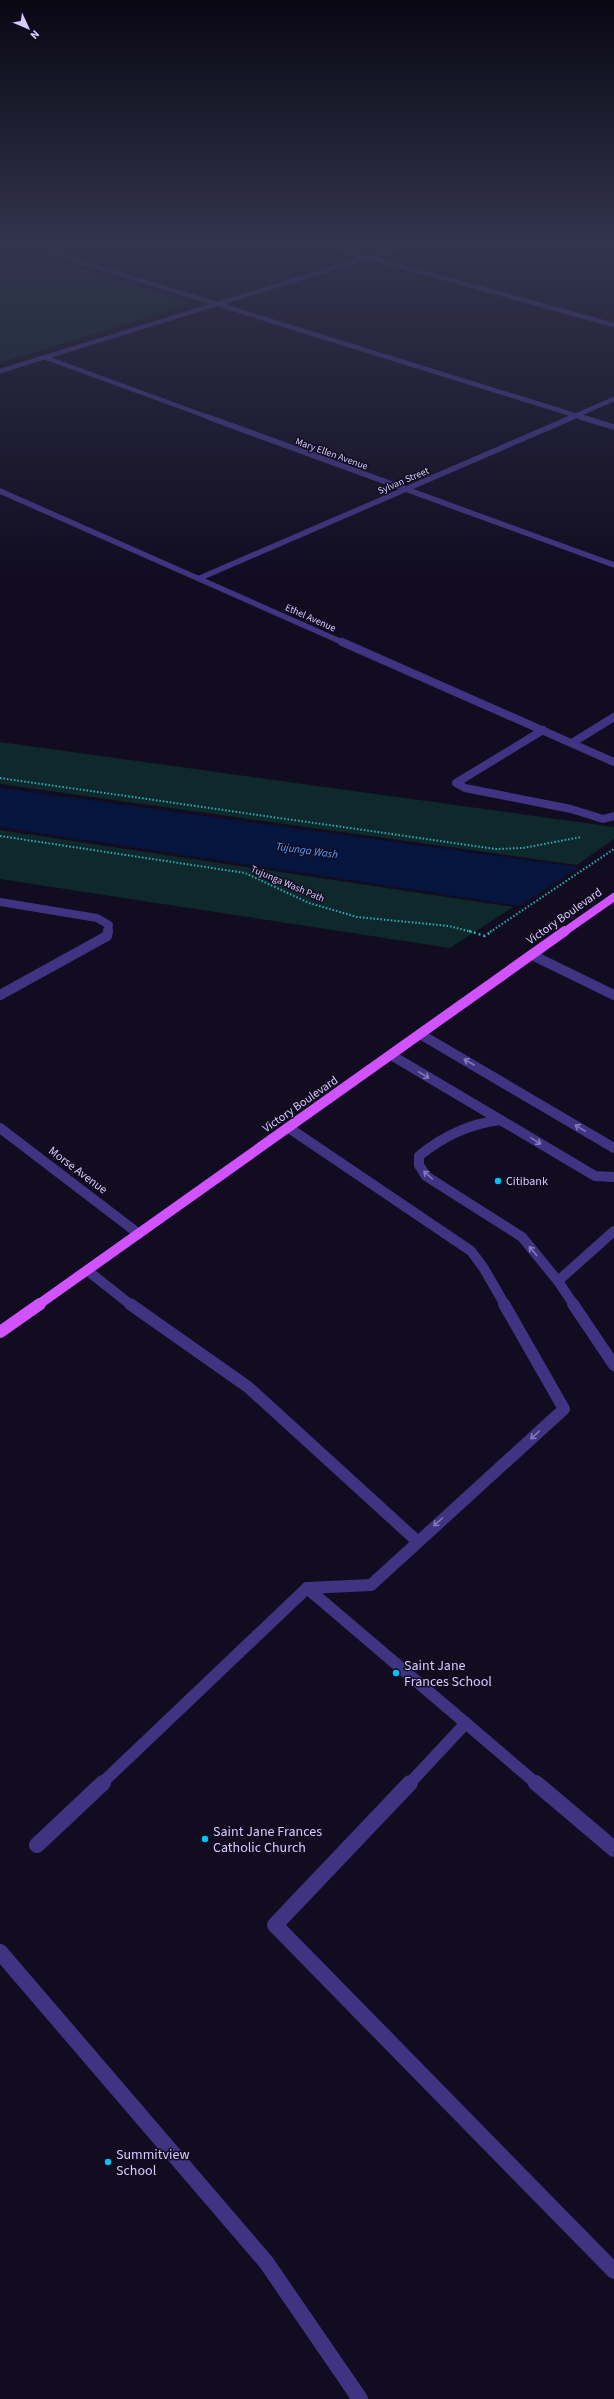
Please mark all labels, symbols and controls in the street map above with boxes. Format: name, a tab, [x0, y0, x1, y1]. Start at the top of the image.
north arrow	[8, 8, 48, 48]
text: N	[27, 27, 43, 42]
street label: Mary Ellen Avenue	[293, 434, 370, 474]
street label: Sylvan Street	[376, 464, 432, 498]
street label: Ethel Avenue	[283, 600, 338, 635]
water label: Tujunga Wash	[275, 839, 339, 862]
street label: Tujunga Wash Path	[249, 862, 327, 906]
street label: Victory Boulevard	[523, 884, 605, 949]
one-way arrow	[463, 1057, 475, 1065]
one-way arrow	[418, 1071, 430, 1079]
street label: Victory Boulevard	[259, 1072, 341, 1137]
one-way arrow	[574, 1124, 586, 1132]
one-way arrow	[530, 1138, 542, 1146]
street label: Morse Avenue	[45, 1143, 111, 1198]
one-way arrow	[423, 1171, 433, 1180]
place label: Citibank	[506, 1173, 548, 1190]
marker: Citibank	[493, 1176, 503, 1186]
one-way arrow	[529, 1245, 538, 1256]
one-way arrow	[530, 1430, 540, 1439]
one-way arrow	[433, 1518, 443, 1527]
place label: Saint Jane Frances School	[404, 1656, 492, 1692]
marker: Saint Jane Frances School	[391, 1668, 401, 1678]
place label: Saint Jane Frances Catholic Church	[213, 1822, 322, 1858]
marker: Saint Jane Frances Catholic Church	[200, 1834, 210, 1844]
place label: Summitview School	[116, 2145, 190, 2181]
marker: Summitview School	[103, 2157, 113, 2167]

